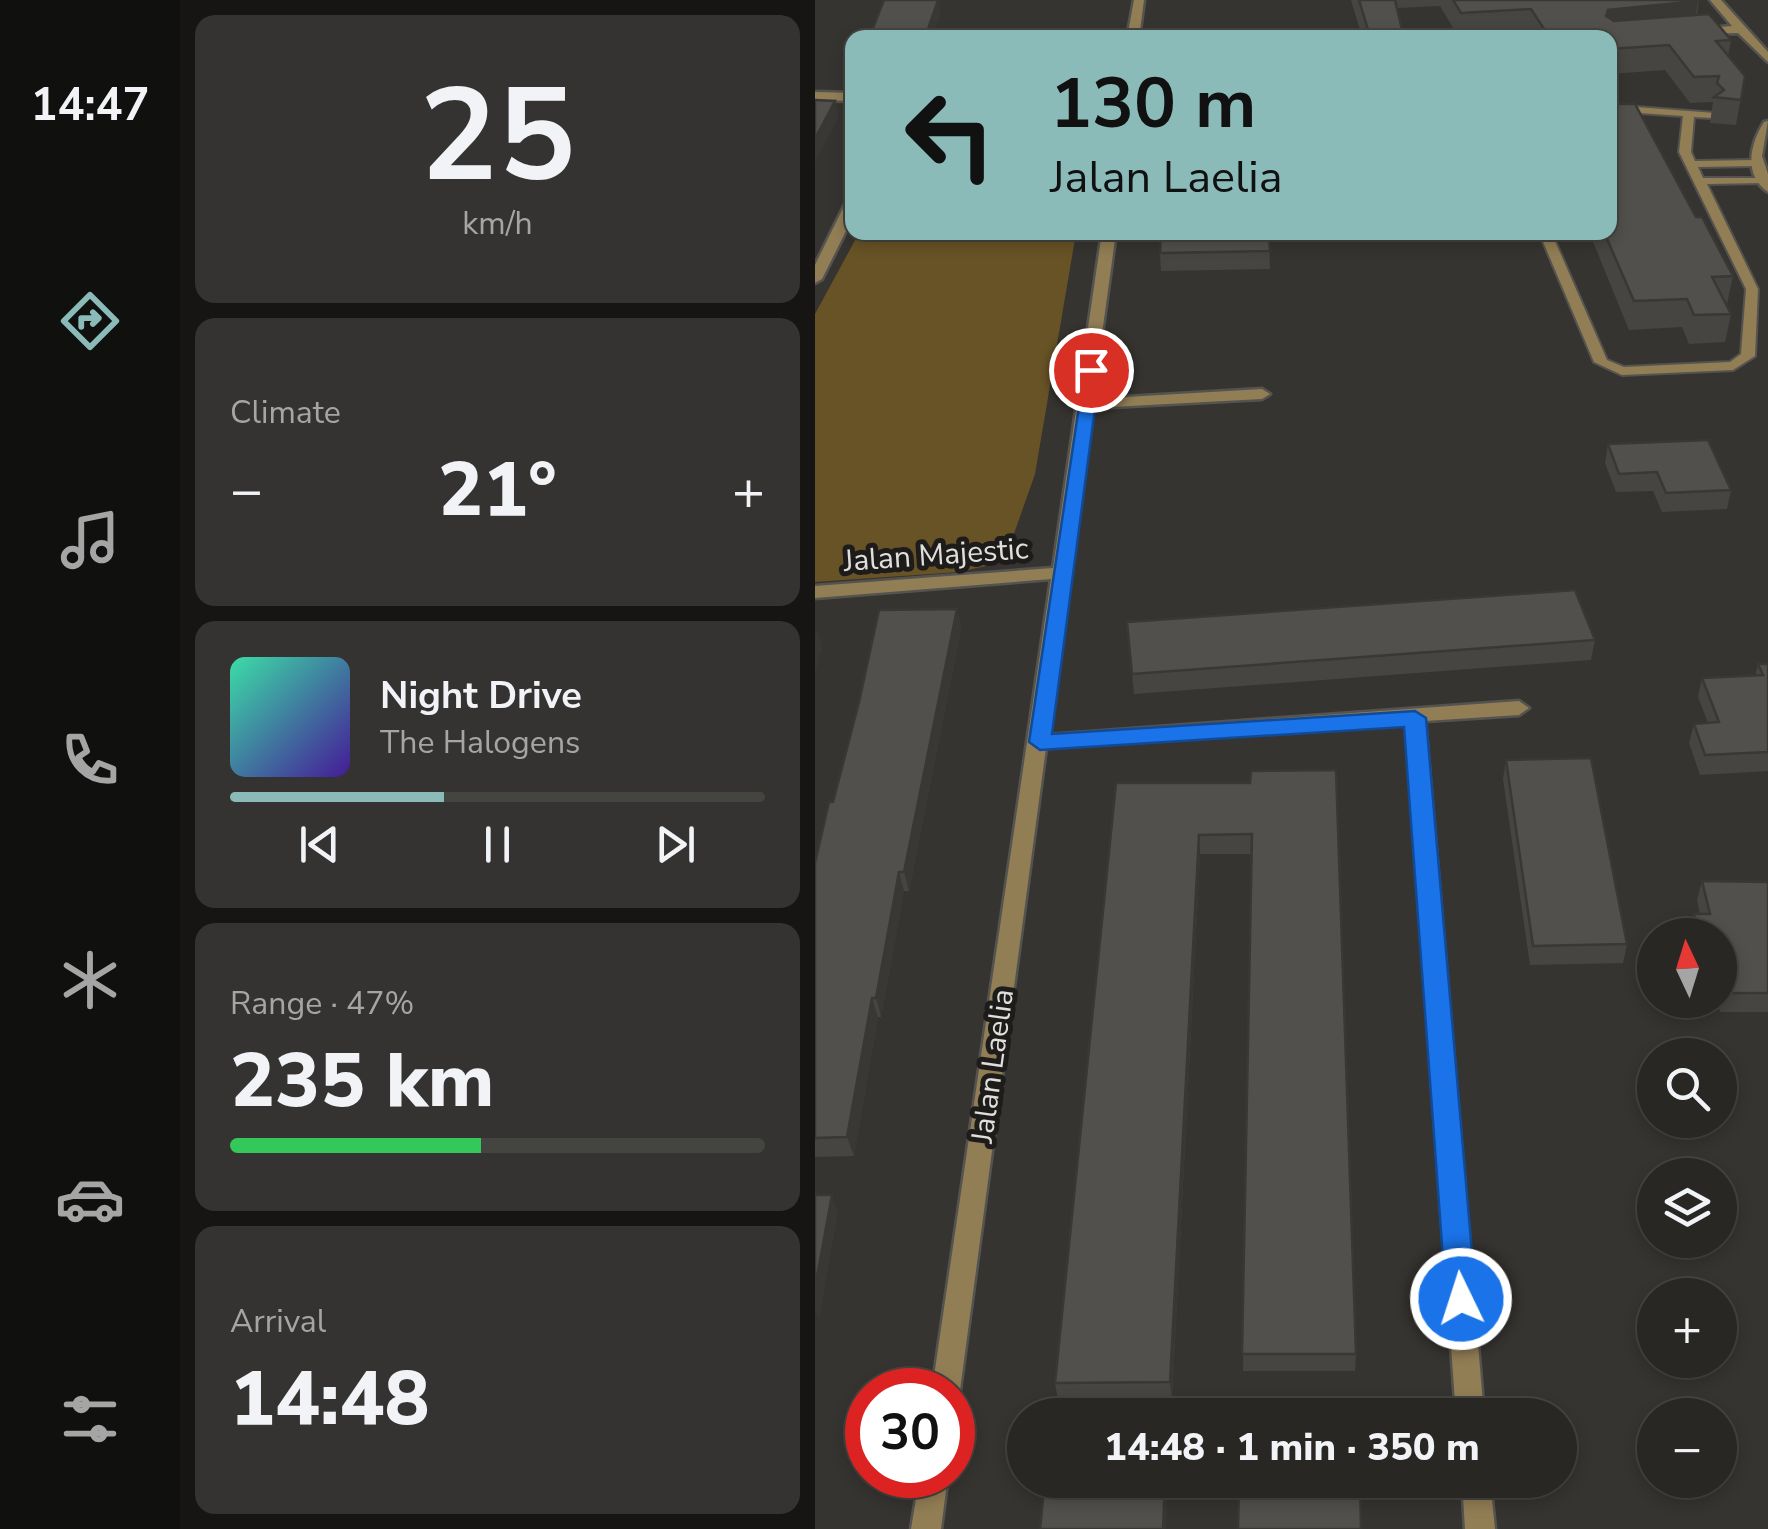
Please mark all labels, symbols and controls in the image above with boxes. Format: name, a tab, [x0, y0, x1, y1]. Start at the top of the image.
text: 25	[419, 48, 576, 225]
text: 130 m	[1050, 56, 1256, 152]
icon: left	[885, 70, 1015, 200]
text: 14:47	[30, 75, 150, 136]
text: Jalan Laelia	[1050, 147, 1283, 208]
text: km/h	[462, 202, 533, 245]
icon: directions	[55, 286, 125, 356]
pin	[1049, 328, 1134, 413]
icon: arrive	[1064, 343, 1119, 398]
text: Climate	[230, 391, 341, 434]
text: 21°	[438, 439, 557, 541]
text: −	[230, 453, 263, 528]
text: +	[732, 453, 765, 528]
icon: music	[55, 505, 125, 575]
street label: Jalan Majestic	[841, 528, 1030, 582]
text: Night Drive	[380, 670, 582, 721]
text: The Halogens	[380, 721, 580, 764]
icon: phone	[55, 725, 125, 795]
icon: previous	[292, 817, 347, 872]
icon: pause	[470, 817, 525, 872]
icon: next	[648, 817, 703, 872]
north arrow	[1637, 918, 1737, 1018]
map controls	[1637, 918, 1737, 1498]
icon: climate	[55, 945, 125, 1015]
text: Range · 47%	[230, 982, 414, 1025]
street label: Jalan Laelia	[962, 986, 1024, 1147]
text: 235 km	[230, 1030, 494, 1132]
button: search	[1637, 1038, 1737, 1138]
button: layers	[1637, 1158, 1737, 1258]
icon: car	[55, 1164, 125, 1234]
position arrow	[1409, 1247, 1513, 1351]
button: +	[1637, 1278, 1737, 1378]
text: Arrival	[230, 1300, 326, 1343]
text: 14:48	[230, 1348, 430, 1450]
speed limit sign: 30	[845, 1368, 975, 1498]
icon: filters	[55, 1384, 125, 1454]
button: −	[1637, 1398, 1737, 1498]
text: 14:48 · 1 min · 350 m	[1104, 1422, 1480, 1473]

